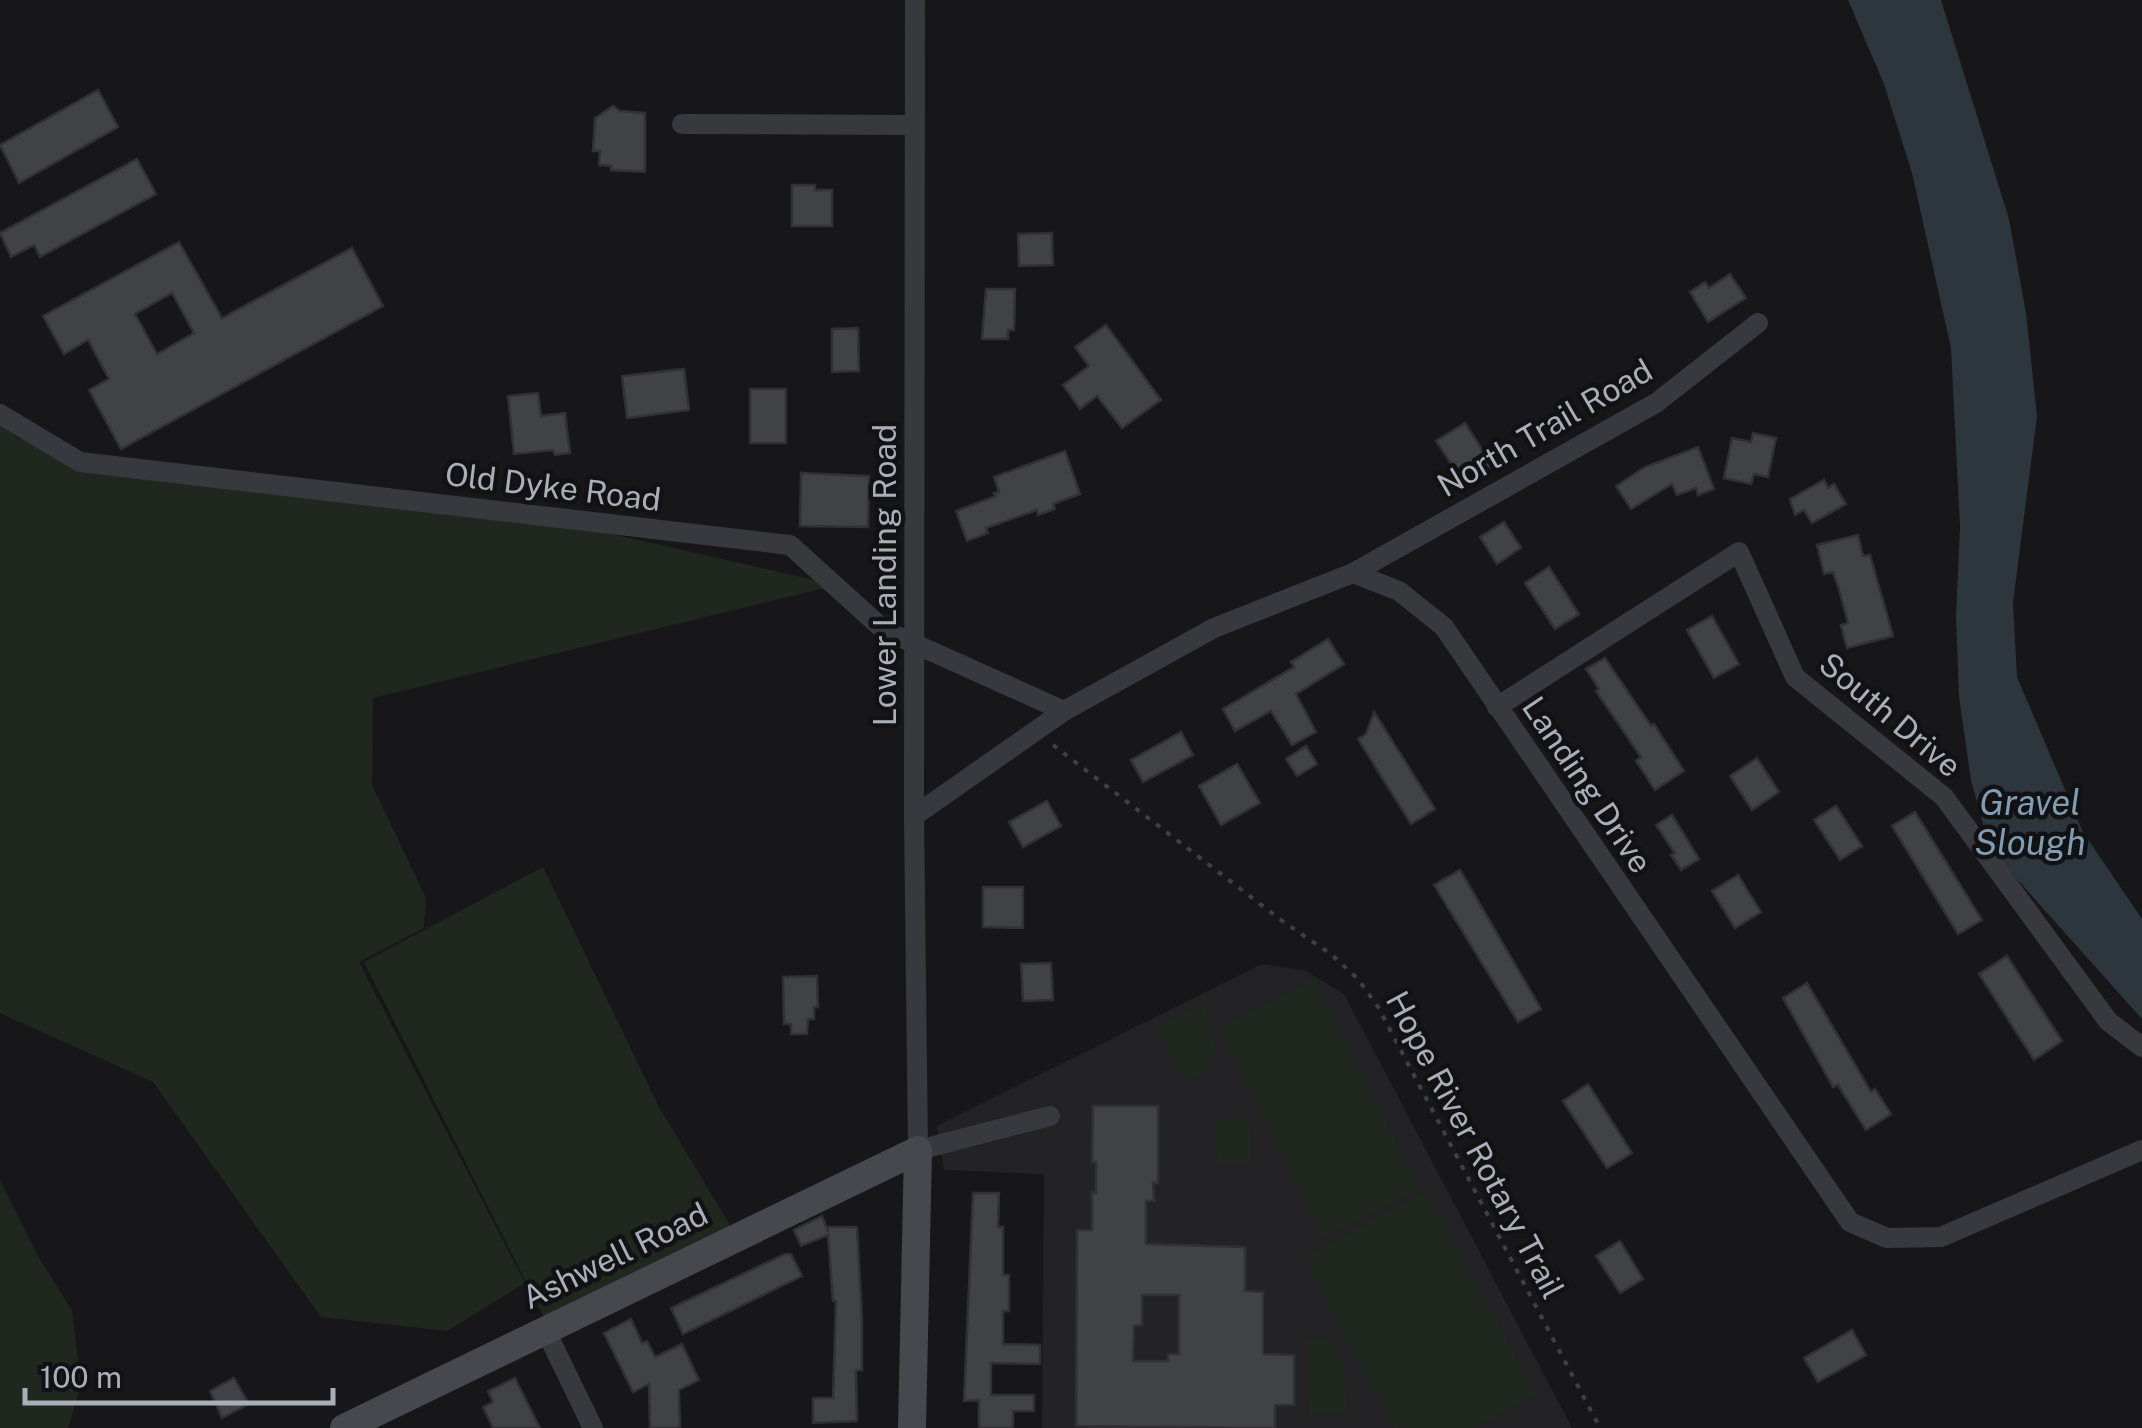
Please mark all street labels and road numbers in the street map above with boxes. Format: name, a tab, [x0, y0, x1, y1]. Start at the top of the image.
street label: North Trail Road	[1431, 351, 1659, 504]
street label: Lower Landing Road	[866, 424, 903, 726]
street label: Old Dyke Road	[443, 455, 663, 518]
street label: South Drive	[1812, 645, 1969, 784]
street label: Landing Drive	[1515, 690, 1660, 880]
street label: Hope River Rotary Trail	[1379, 985, 1572, 1305]
street label: Ashwell Road	[516, 1195, 713, 1316]

